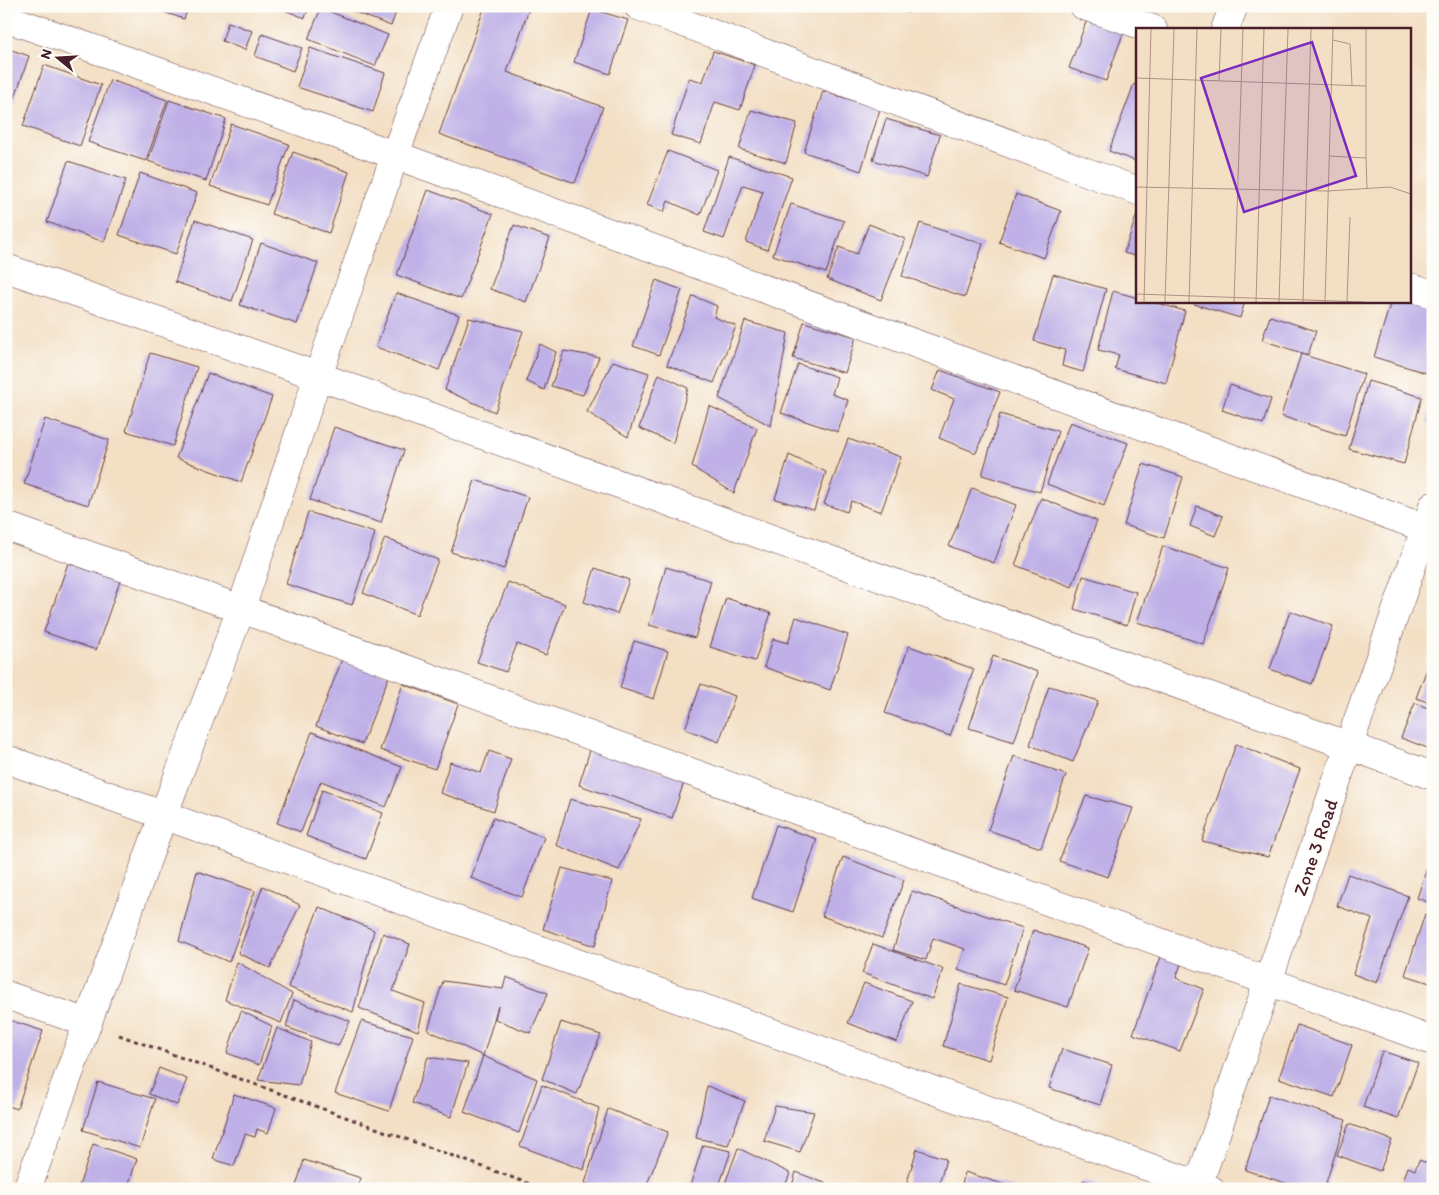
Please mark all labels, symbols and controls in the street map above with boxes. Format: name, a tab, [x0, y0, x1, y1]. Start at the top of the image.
inset map	[1136, 28, 1412, 302]
north arrow	[32, 32, 82, 82]
text: N	[37, 47, 56, 61]
street label: Zone 3 Road	[1288, 795, 1343, 899]

